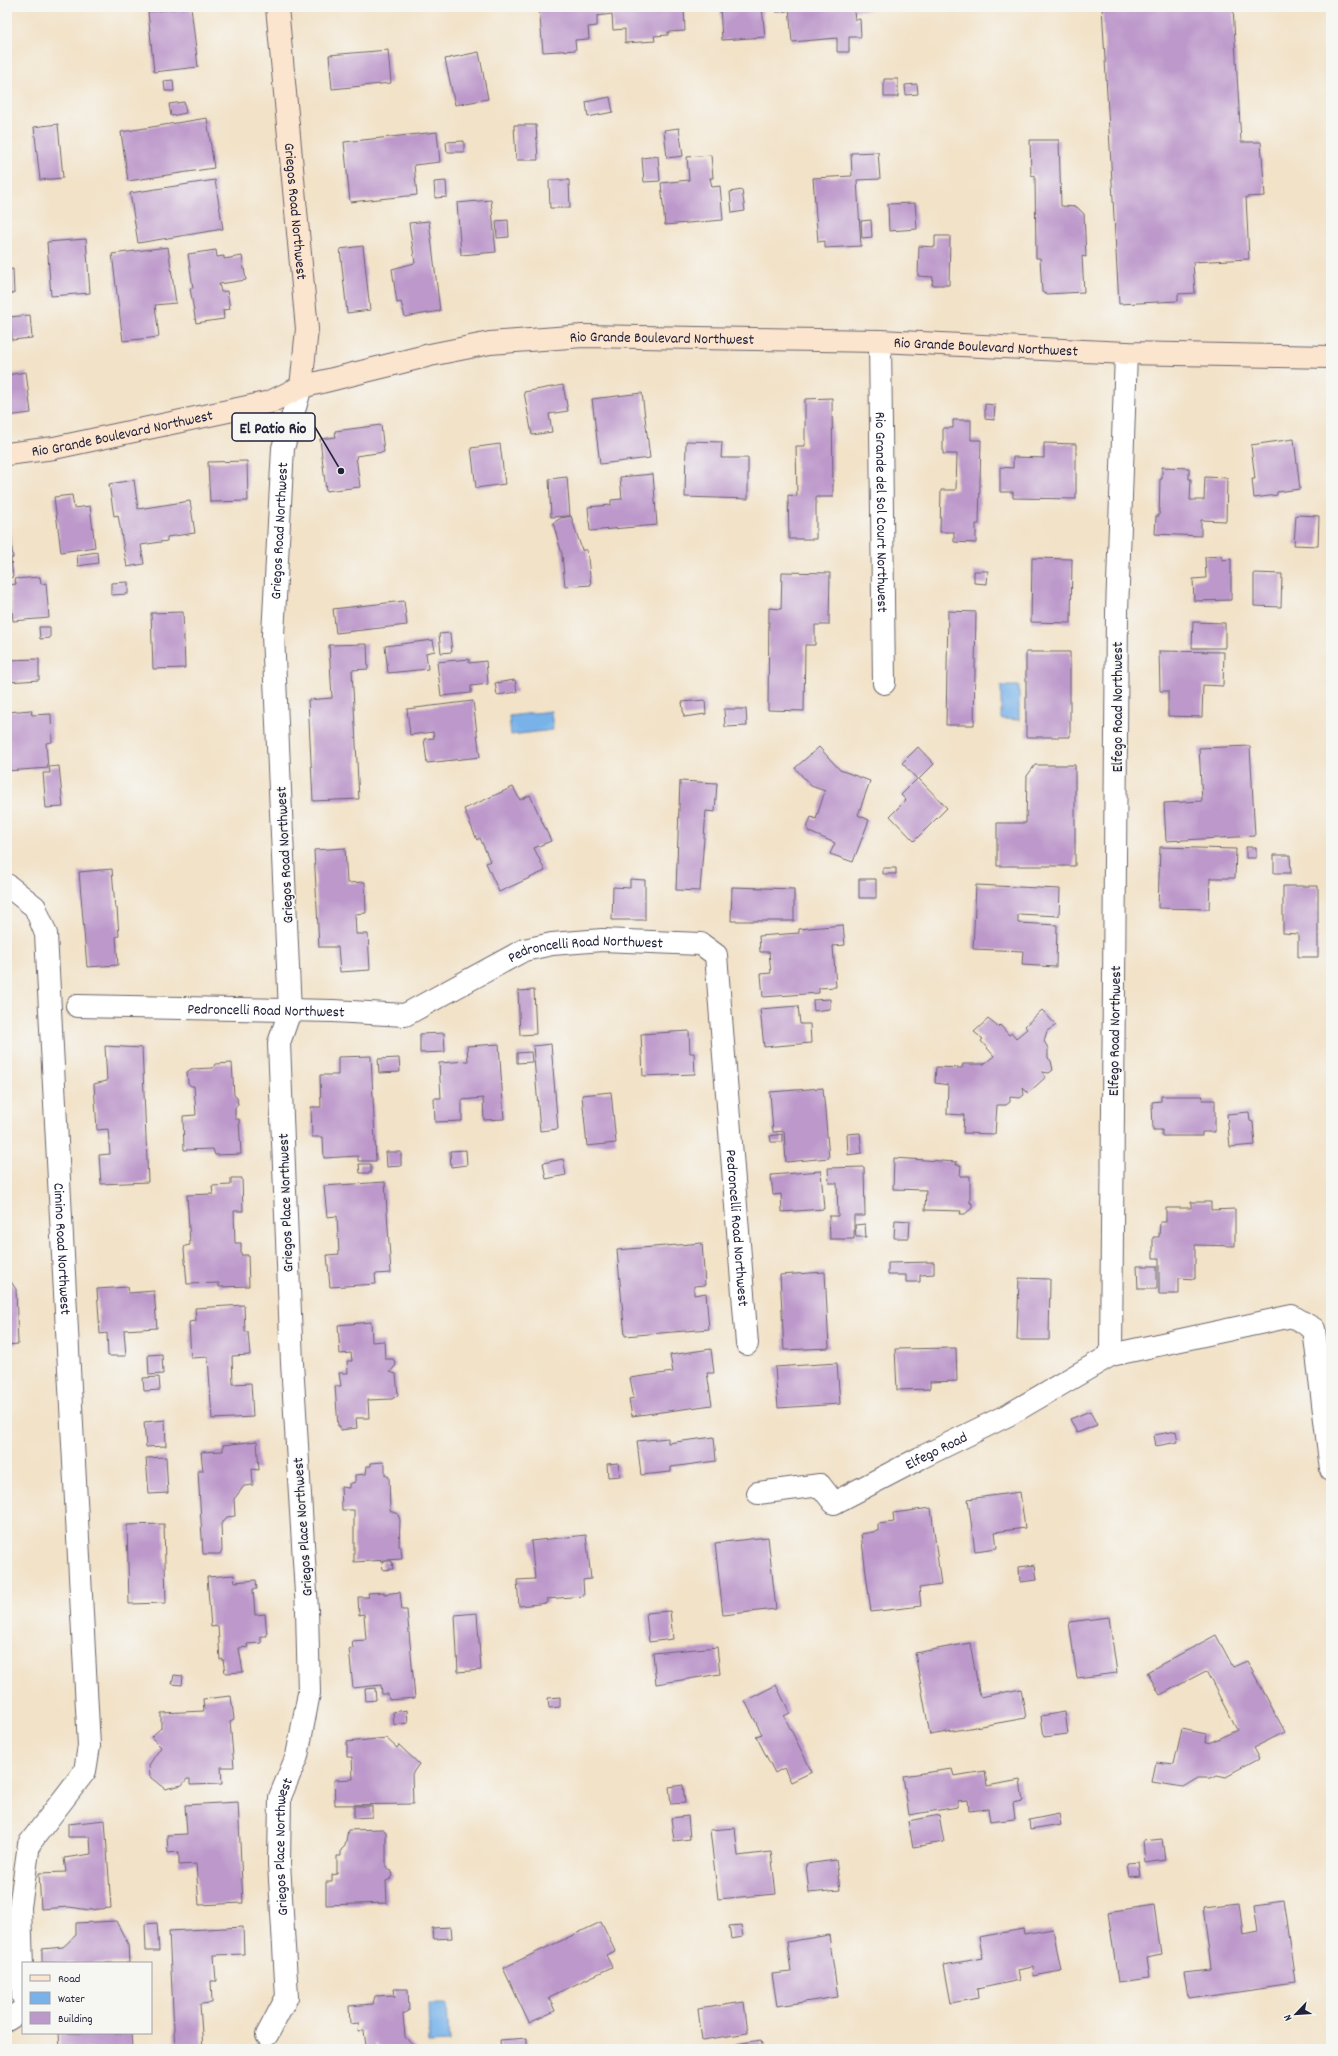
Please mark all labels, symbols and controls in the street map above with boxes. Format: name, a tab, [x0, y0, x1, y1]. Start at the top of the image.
street label: Griegos Road Northwest	[277, 142, 311, 281]
street label: Rio Grande Boulevard Northwest	[569, 327, 755, 352]
street label: Rio Grande Boulevard Northwest	[893, 333, 1079, 364]
street label: Rio Grande Boulevard Northwest	[30, 405, 215, 464]
street label: Rio Grande del Sol Court Northwest	[868, 411, 892, 613]
callout: El Patio Rio	[232, 413, 315, 441]
text: El Patio Rio	[240, 418, 306, 441]
street label: Griegos Road Northwest	[266, 461, 295, 600]
street label: Elfego Road Northwest	[1108, 641, 1130, 772]
street label: Griegos Road Northwest	[271, 785, 301, 924]
street label: Pedroncelli Road Northwest	[504, 931, 664, 970]
street label: Elfego Road Northwest	[1104, 965, 1128, 1097]
street label: Pedroncelli Road Northwest	[187, 999, 346, 1025]
street label: Griegos Place Northwest	[274, 1133, 300, 1273]
street label: Pedroncelli Road Northwest	[719, 1149, 753, 1308]
street label: Cimino Road Northwest	[46, 1182, 75, 1316]
street label: Elfego Road	[902, 1427, 972, 1477]
street label: Griegos Place Northwest	[288, 1456, 320, 1597]
street label: Griegos Place Northwest	[270, 1774, 300, 1916]
legend	[22, 1962, 152, 2034]
text: Road	[58, 1971, 80, 1988]
text: Water	[58, 1991, 85, 2008]
north arrow	[1276, 1994, 1316, 2034]
text: Building	[58, 2011, 93, 2028]
text: N	[1280, 2011, 1297, 2023]

